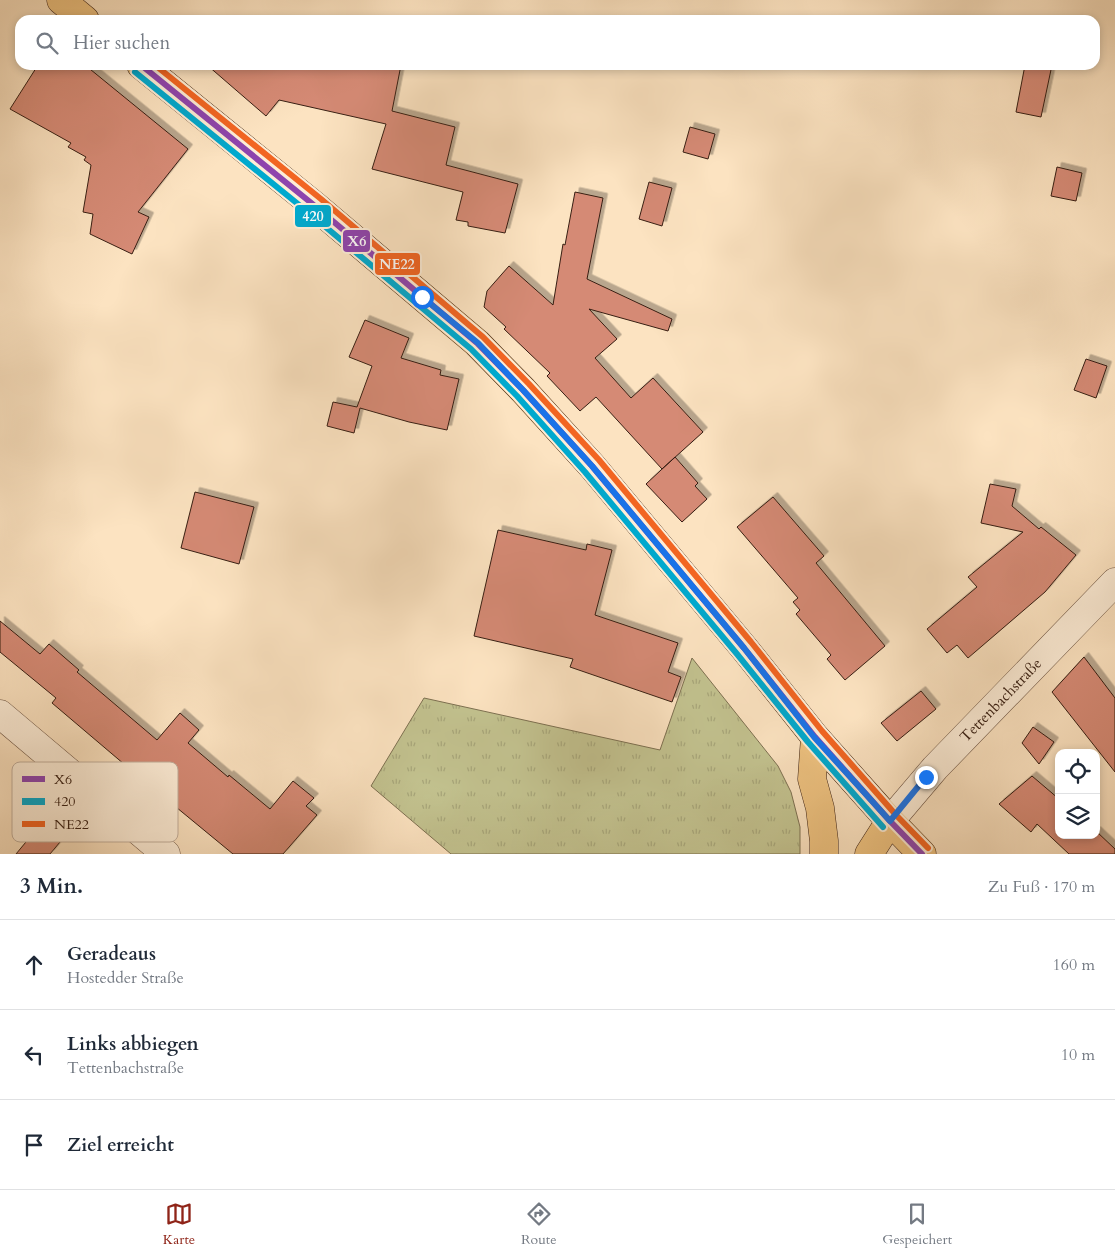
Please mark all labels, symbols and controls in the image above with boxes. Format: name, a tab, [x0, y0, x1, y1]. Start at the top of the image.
search box	[15, 15, 1100, 70]
icon: search	[33, 29, 61, 57]
text: Hier suchen	[73, 30, 170, 56]
line badge: 420	[294, 204, 332, 228]
text: 420	[302, 207, 324, 226]
line badge: X6	[342, 229, 371, 253]
text: X6	[348, 232, 366, 251]
line badge: NE22	[374, 252, 421, 276]
text: NE22	[379, 255, 415, 274]
route start	[411, 286, 434, 309]
street label: Tettenbachstraße	[955, 654, 1046, 747]
map controls	[1055, 749, 1100, 839]
button: locate	[1055, 749, 1100, 794]
legend	[12, 762, 178, 842]
route end	[915, 766, 938, 789]
text: X6	[54, 770, 72, 789]
text: 420	[54, 792, 76, 811]
button: layers	[1055, 794, 1100, 839]
text: NE22	[54, 815, 89, 834]
text: 3 Min.	[20, 872, 83, 901]
text: Zu Fuß · 170 m	[988, 876, 1095, 898]
text: Geradeaus	[67, 941, 156, 967]
icon: ahead	[20, 951, 48, 979]
text: 160 m	[1053, 954, 1095, 976]
text: Hostedder Straße	[67, 967, 184, 989]
text: Links abbiegen	[67, 1031, 199, 1057]
icon: left	[20, 1041, 48, 1069]
text: 10 m	[1061, 1044, 1095, 1066]
text: Tettenbachstraße	[67, 1057, 184, 1079]
icon: arrive	[20, 1131, 48, 1159]
text: Ziel erreicht	[67, 1132, 174, 1158]
tab: Karte	[163, 1200, 195, 1249]
tab: Route	[521, 1200, 557, 1249]
tab: Gespeichert	[882, 1200, 952, 1249]

